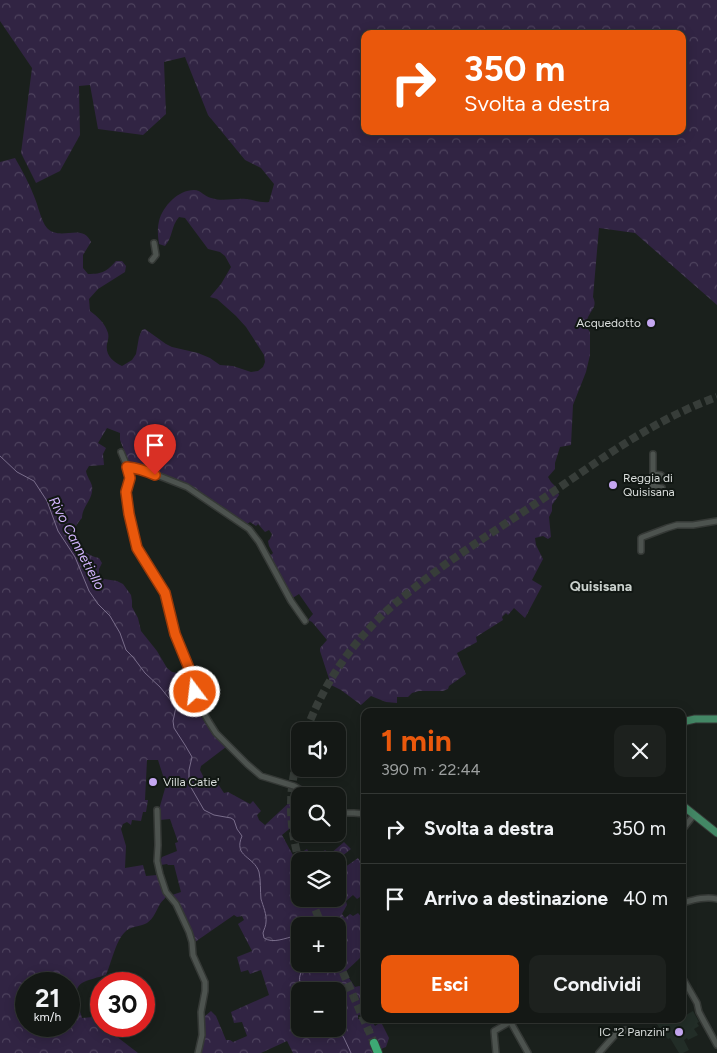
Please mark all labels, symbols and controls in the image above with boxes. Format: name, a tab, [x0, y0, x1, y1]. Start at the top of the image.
text: 350 m	[464, 48, 565, 90]
icon: right	[381, 50, 446, 115]
text: Svolta a destra	[464, 90, 610, 117]
place label: Acquedotto	[576, 316, 641, 330]
marker: Acquedotto	[645, 317, 657, 329]
pin	[134, 424, 176, 475]
icon: arrive	[141, 431, 169, 459]
place label: Reggia di Quisisana	[623, 471, 675, 499]
marker: Reggia di Quisisana	[607, 479, 619, 491]
water label: Rivo Cannetiello	[45, 494, 108, 593]
district label: Quisisana	[570, 578, 632, 595]
position arrow	[168, 665, 220, 717]
map controls	[291, 722, 346, 1037]
button: sound	[291, 722, 346, 777]
text: 1 min	[381, 722, 452, 759]
button: close	[614, 725, 666, 777]
text: 390 m · 22:44	[381, 760, 480, 779]
place label: Villa Catie'	[163, 775, 220, 789]
marker: Villa Catie'	[147, 776, 159, 788]
button: search	[291, 787, 346, 842]
icon: right	[381, 815, 409, 843]
text: Svolta a destra	[424, 817, 554, 840]
text: 350 m	[612, 817, 666, 840]
button: layers	[291, 852, 346, 907]
icon: arrive	[381, 885, 409, 913]
text: Arrivo a destinazione	[424, 887, 608, 910]
text: 40 m	[623, 887, 668, 910]
button: +	[291, 917, 346, 972]
button: Esci	[381, 955, 519, 1013]
button: Condividi	[529, 955, 666, 1013]
speed limit sign: 30	[90, 972, 155, 1037]
button: −	[291, 982, 346, 1037]
text: 21	[35, 983, 60, 1013]
text: km/h	[34, 1010, 61, 1024]
place label: IC "2 Panzini"	[599, 1025, 669, 1039]
marker: IC "2 Panzini"	[673, 1026, 685, 1038]

